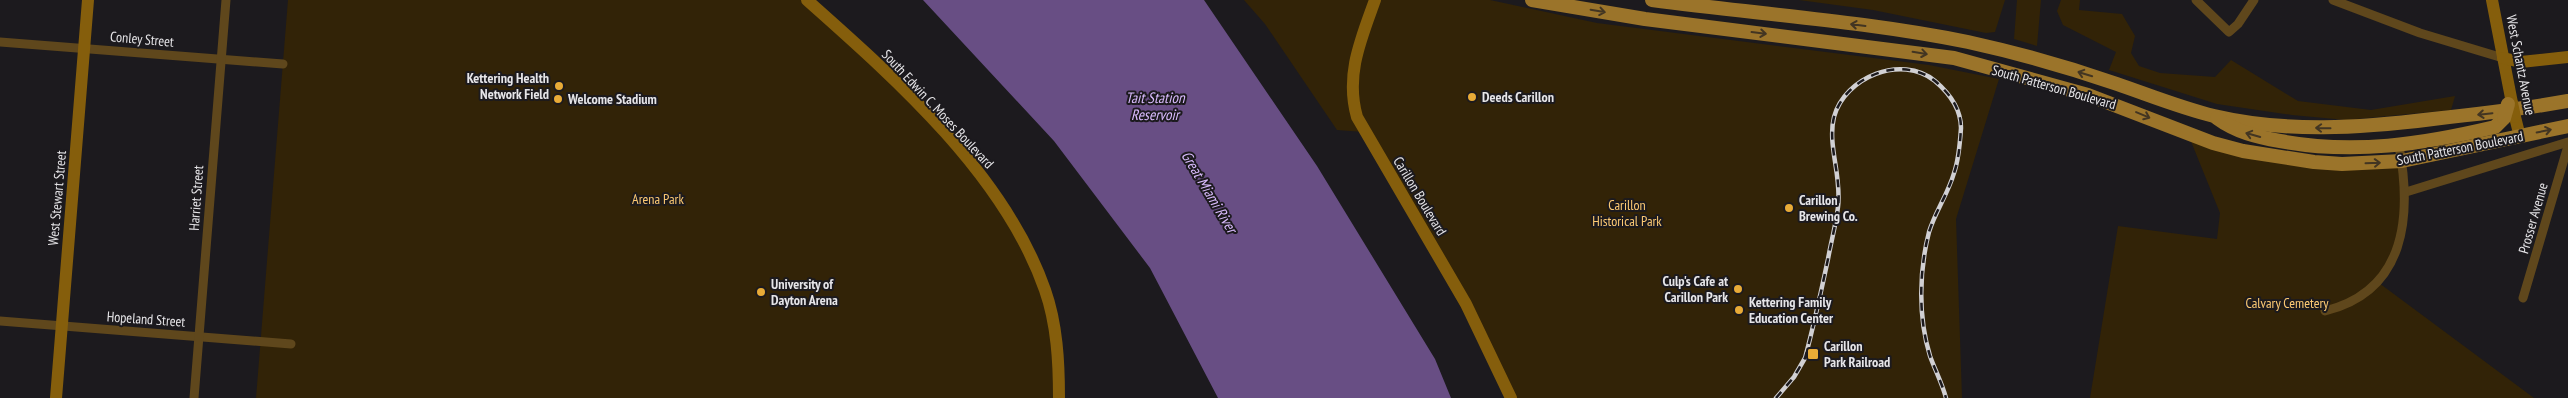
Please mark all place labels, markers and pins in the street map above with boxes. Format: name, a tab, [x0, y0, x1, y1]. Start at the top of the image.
place label: Kettering Health Network Field	[467, 69, 549, 103]
marker: Kettering Health Network Field	[553, 80, 565, 92]
place label: Deeds Carillon	[1482, 88, 1554, 106]
place label: Welcome Stadium	[567, 90, 657, 108]
marker: Deeds Carillon	[1466, 91, 1478, 103]
marker: Welcome Stadium	[552, 93, 564, 105]
place label: Carillon Brewing Co.	[1799, 191, 1858, 225]
marker: Carillon Brewing Co.	[1783, 202, 1795, 214]
place label: Culp's Cafe at Carillon Park	[1662, 272, 1728, 306]
place label: University of Dayton Arena	[771, 275, 838, 309]
marker: Culp's Cafe at Carillon Park	[1732, 283, 1744, 295]
marker: University of Dayton Arena	[755, 286, 767, 298]
place label: Kettering Family Education Center	[1749, 293, 1834, 327]
marker: Kettering Family Education Center	[1733, 304, 1745, 316]
place label: Carillon Park Railroad	[1824, 337, 1890, 371]
marker: Carillon Park Railroad	[1806, 347, 1820, 361]

